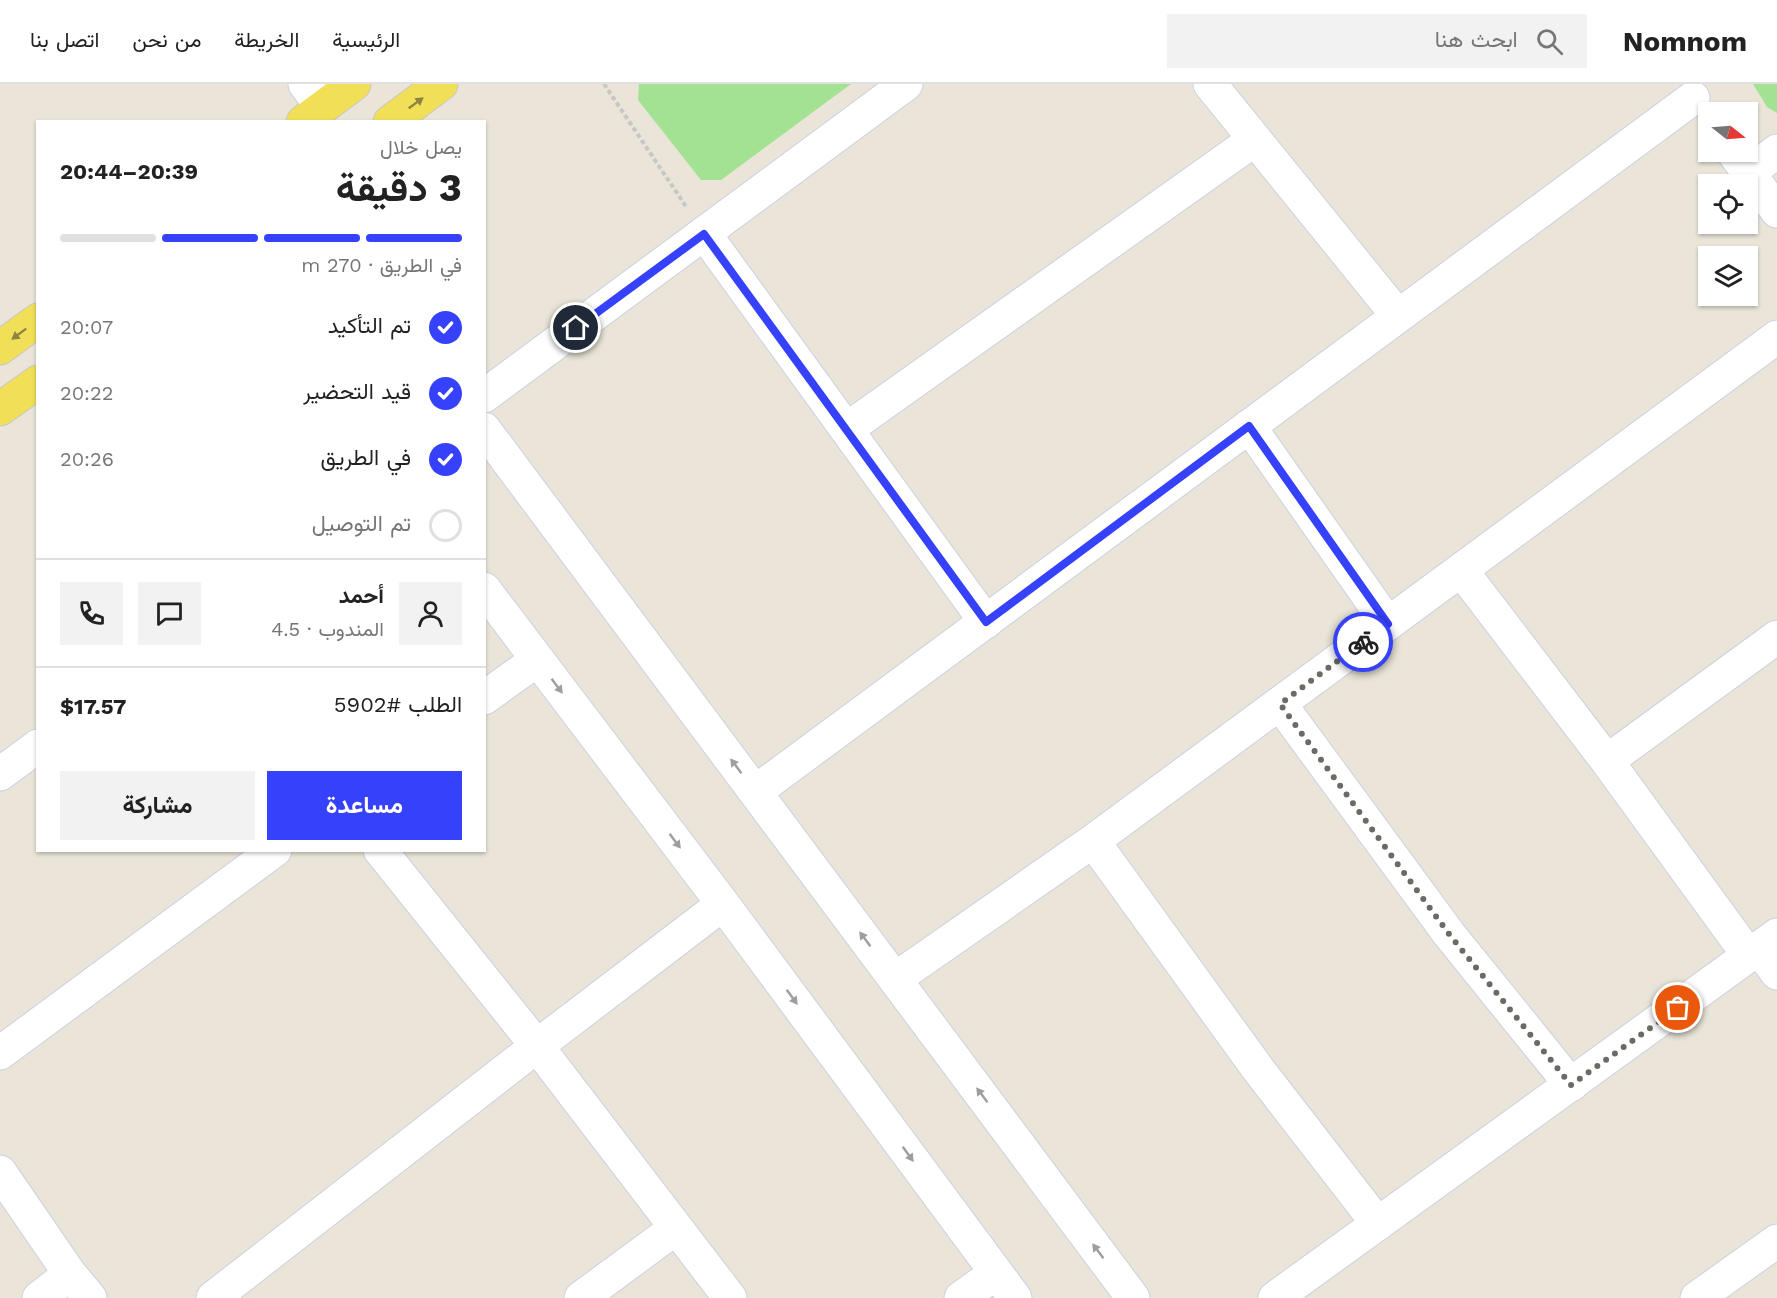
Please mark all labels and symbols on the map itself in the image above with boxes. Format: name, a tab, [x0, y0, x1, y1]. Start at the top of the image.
one-way arrow	[407, 97, 423, 109]
north arrow	[1698, 102, 1758, 162]
pin	[550, 302, 601, 353]
one-way arrow	[11, 328, 27, 340]
courier	[1333, 612, 1393, 672]
one-way arrow	[551, 678, 563, 693]
one-way arrow	[730, 758, 742, 773]
one-way arrow	[669, 833, 682, 849]
one-way arrow	[859, 931, 871, 947]
pin	[1652, 982, 1703, 1033]
one-way arrow	[786, 989, 798, 1005]
one-way arrow	[976, 1087, 988, 1102]
one-way arrow	[902, 1146, 914, 1162]
one-way arrow	[1093, 1244, 1105, 1259]

